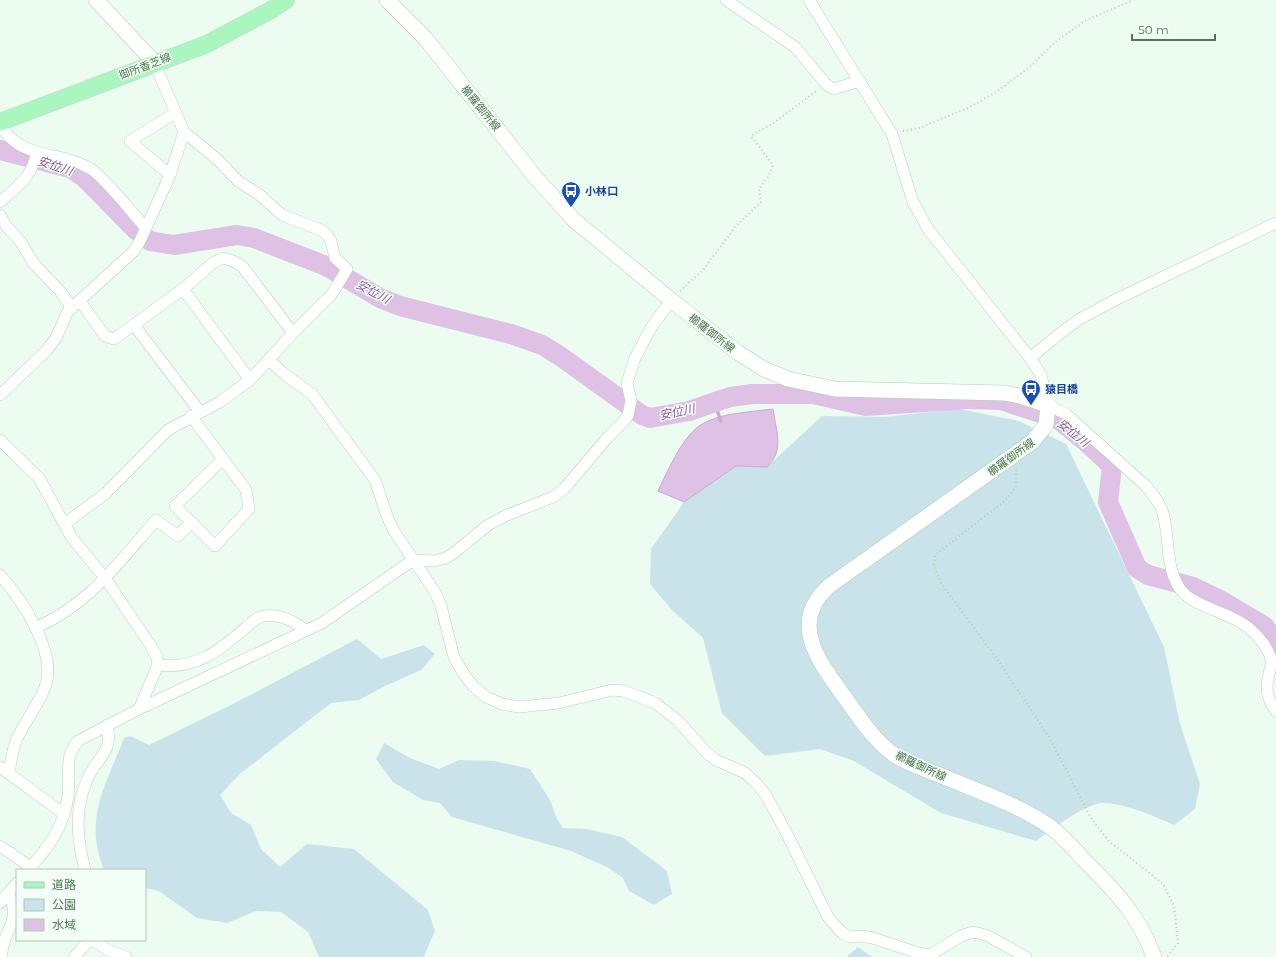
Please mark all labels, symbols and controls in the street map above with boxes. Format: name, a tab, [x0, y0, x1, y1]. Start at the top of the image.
scale bar	[1132, 16, 1215, 42]
text: 50 m	[1138, 22, 1169, 37]
street label: 御所香芝線	[116, 50, 173, 83]
street label: 櫛羅御所線	[458, 82, 504, 134]
water label: 安位川	[36, 153, 76, 179]
bus stop icon: 小林口	[560, 180, 582, 208]
place label: 小林口	[585, 184, 618, 198]
water label: 安位川	[354, 276, 394, 308]
street label: 櫛羅御所線	[686, 311, 738, 355]
bus stop icon: 猿目橋	[1020, 378, 1042, 406]
place label: 猿目橋	[1045, 382, 1078, 396]
water label: 安位川	[658, 400, 698, 423]
water label: 安位川	[1055, 415, 1094, 451]
street label: 櫛羅御所線	[985, 435, 1037, 479]
street label: 櫛羅御所線	[893, 748, 949, 784]
legend	[16, 869, 146, 941]
text: 道路	[52, 877, 76, 892]
text: 公園	[52, 897, 76, 912]
text: 水域	[52, 917, 76, 932]

